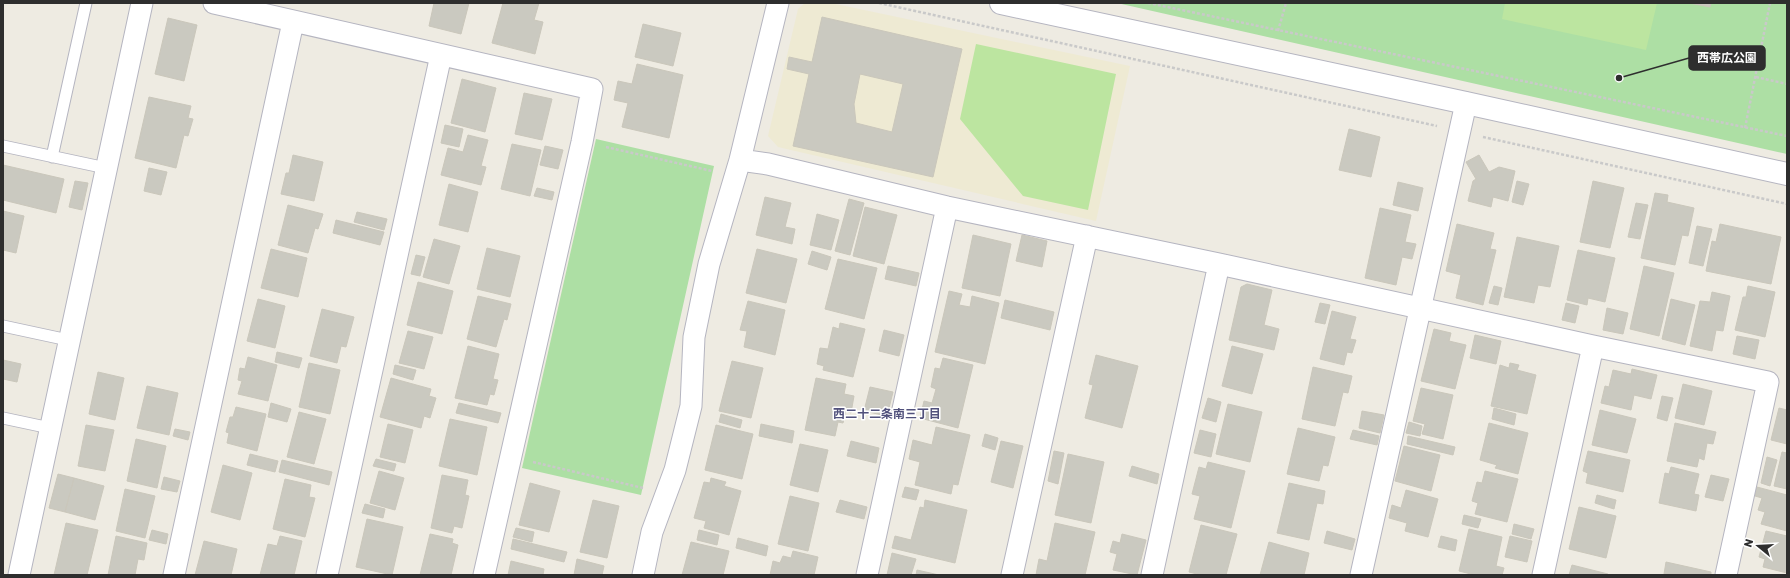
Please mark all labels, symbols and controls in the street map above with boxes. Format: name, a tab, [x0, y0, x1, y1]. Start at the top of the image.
callout: 西帯広公園	[1689, 46, 1765, 70]
text: 西帯広公園	[1697, 51, 1757, 65]
district label: 西二十二条南三丁目	[833, 407, 941, 421]
north arrow	[1738, 526, 1778, 566]
text: N	[1742, 537, 1756, 549]

